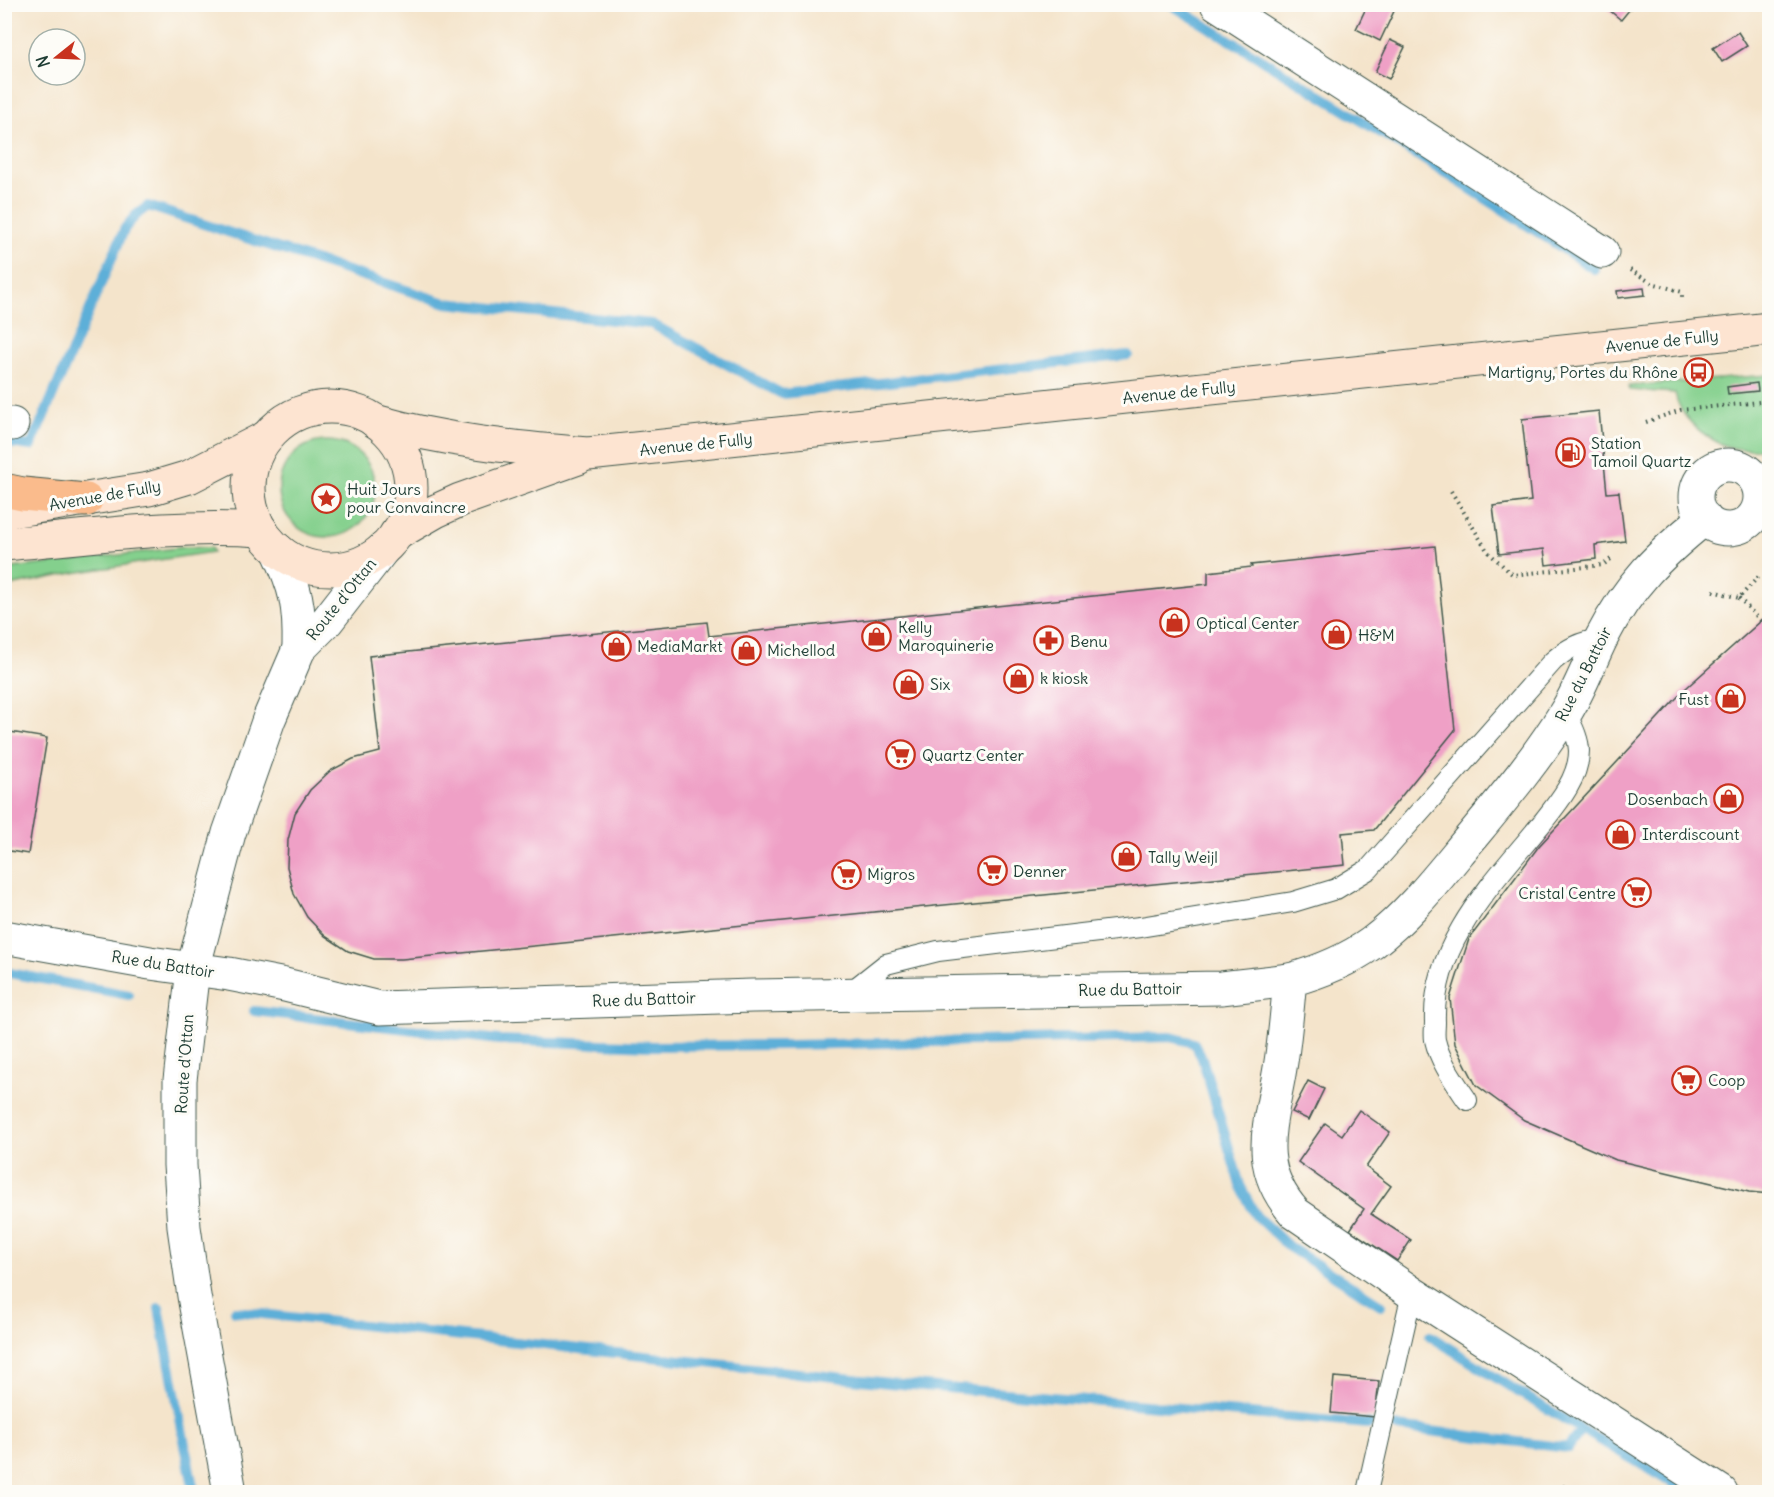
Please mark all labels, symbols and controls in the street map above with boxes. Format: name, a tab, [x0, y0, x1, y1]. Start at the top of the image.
north arrow	[27, 27, 87, 87]
text: N	[32, 53, 54, 70]
street label: Avenue de Fully	[1605, 325, 1719, 357]
bus stop icon: Martigny, Portes du Rhône	[1683, 356, 1715, 388]
place label: Martigny, Portes du Rhône	[1488, 362, 1678, 382]
street label: Avenue de Fully	[1122, 376, 1236, 408]
street label: Avenue de Fully	[639, 428, 753, 460]
place label: Station Tamoil Quartz	[1591, 433, 1692, 471]
fuel station icon: Station Tamoil Quartz	[1554, 436, 1586, 468]
street label: Avenue de Fully	[47, 475, 163, 515]
place label: Huit Jours pour Convaincre	[347, 479, 466, 517]
place icon: Huit Jours pour Convaincre	[310, 482, 342, 514]
street label: Route d'Ottan	[302, 554, 380, 644]
shop icon: Optical Center	[1159, 607, 1191, 639]
place label: Optical Center	[1196, 613, 1300, 633]
place label: Kelly Maroquinerie	[898, 617, 994, 655]
shop icon: H&M	[1321, 619, 1353, 651]
shop icon: Kelly Maroquinerie	[861, 620, 893, 652]
street label: Rue du Battoir	[1551, 623, 1616, 725]
pharmacy icon: Benu	[1033, 625, 1065, 657]
place label: H&M	[1358, 625, 1395, 645]
shop icon: MediaMarkt	[600, 630, 632, 662]
place label: Benu	[1070, 631, 1108, 651]
shop icon: Michellod	[730, 634, 762, 666]
place label: MediaMarkt	[637, 636, 723, 656]
place label: Michellod	[767, 640, 835, 660]
shop icon: k kiosk	[1003, 662, 1035, 694]
shop icon: Six	[893, 668, 925, 700]
place label: k kiosk	[1040, 668, 1088, 688]
place label: Six	[930, 674, 950, 694]
shop icon: Fust	[1714, 683, 1746, 715]
place label: Fust	[1679, 689, 1710, 709]
supermarket icon: Quartz Center	[885, 739, 917, 771]
place label: Quartz Center	[922, 745, 1025, 765]
shop icon: Dosenbach	[1713, 783, 1745, 815]
place label: Dosenbach	[1627, 789, 1708, 809]
shop icon: Interdiscount	[1605, 818, 1637, 850]
place label: Interdiscount	[1642, 824, 1740, 844]
shop icon: Tally Weijl	[1111, 841, 1143, 873]
place label: Tally Weijl	[1148, 847, 1218, 867]
supermarket icon: Denner	[976, 855, 1008, 887]
supermarket icon: Migros	[830, 858, 862, 890]
place label: Denner	[1013, 861, 1067, 881]
place label: Migros	[867, 864, 915, 884]
supermarket icon: Cristal Centre	[1621, 877, 1653, 909]
place label: Cristal Centre	[1518, 883, 1616, 903]
street label: Rue du Battoir	[110, 946, 216, 982]
street label: Rue du Battoir	[1078, 978, 1183, 1000]
street label: Rue du Battoir	[592, 987, 697, 1011]
street label: Route d'Ottan	[171, 1013, 197, 1115]
supermarket icon: Coop	[1671, 1064, 1703, 1096]
place label: Coop	[1708, 1070, 1745, 1090]

